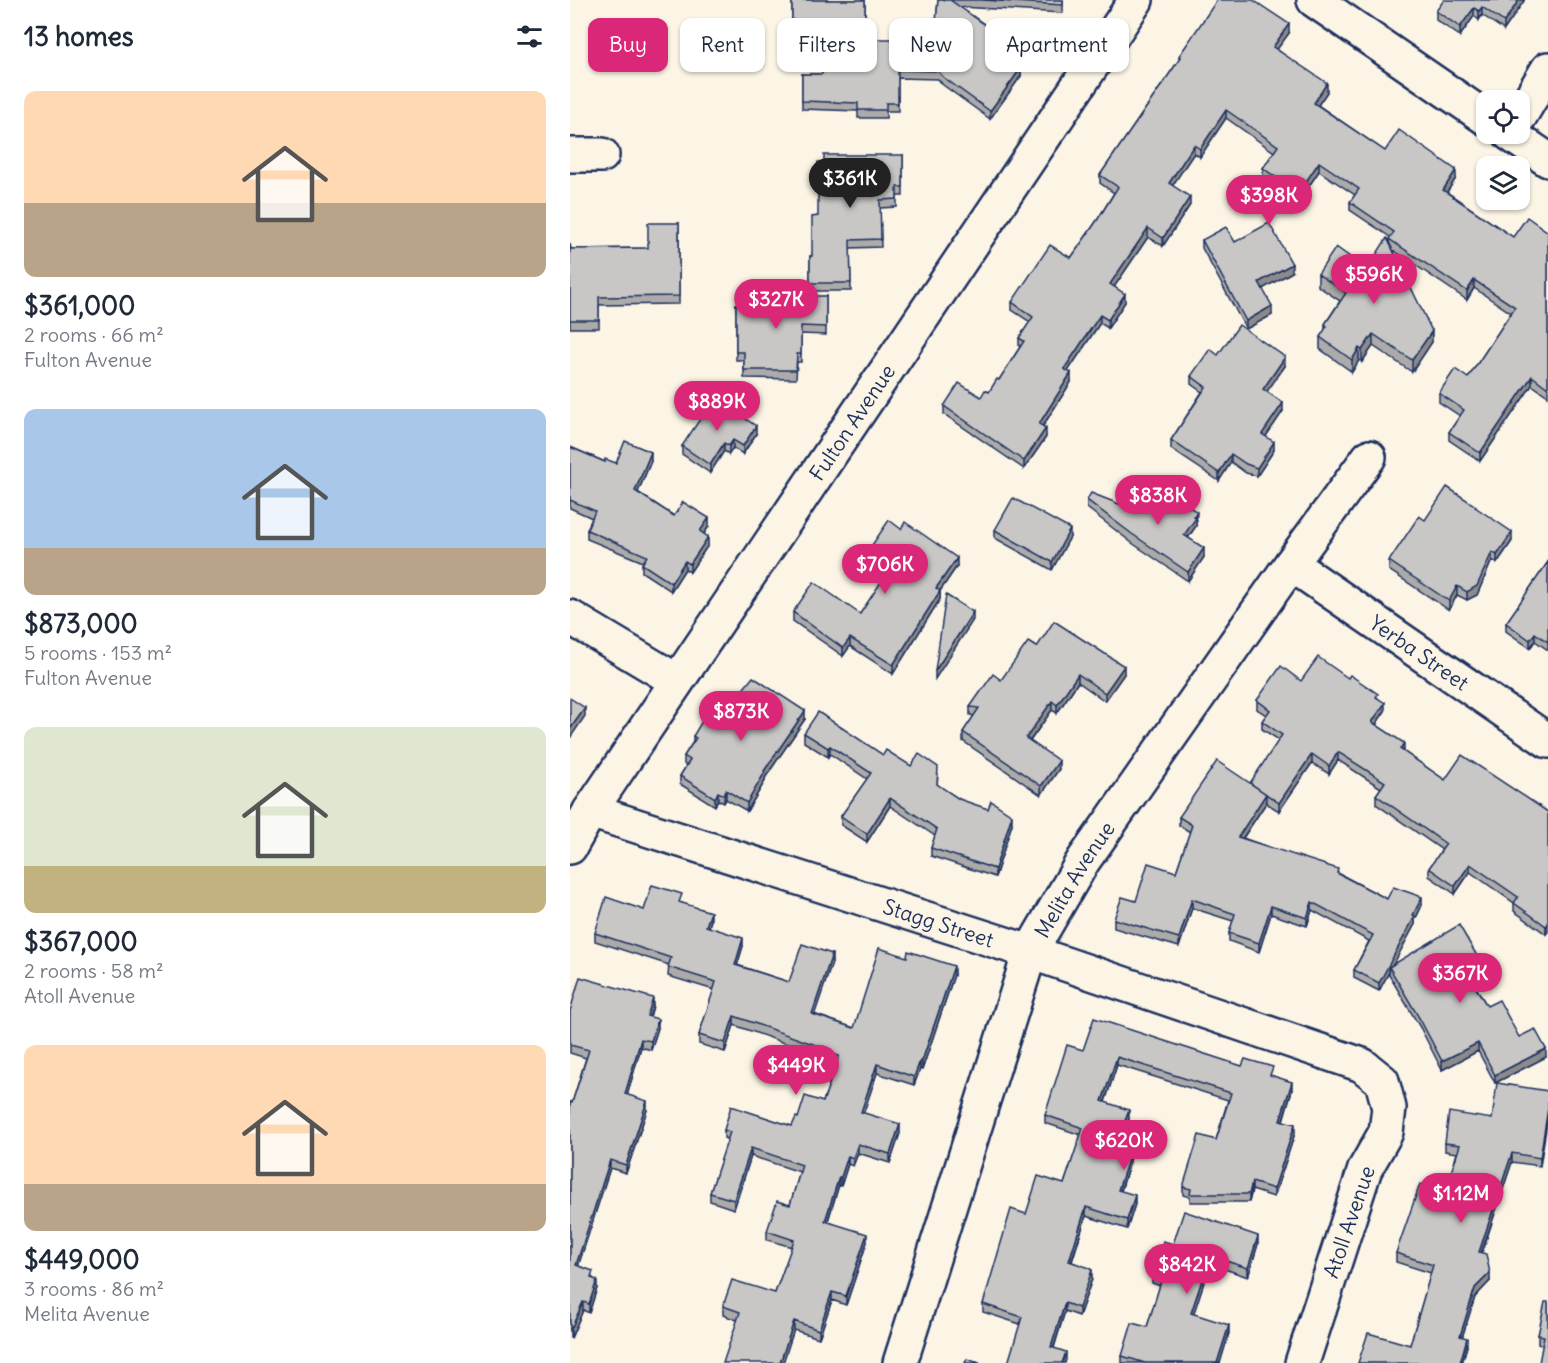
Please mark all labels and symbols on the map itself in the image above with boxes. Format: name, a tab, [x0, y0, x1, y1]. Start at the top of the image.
pin: $361K	[808, 158, 892, 209]
pin: $398K	[1227, 175, 1311, 226]
pin: $596K	[1332, 254, 1416, 305]
pin: $327K	[734, 279, 818, 330]
street label: Fulton Avenue	[803, 359, 901, 485]
pin: $889K	[675, 381, 759, 432]
pin: $838K	[1116, 475, 1200, 526]
pin: $706K	[843, 544, 927, 595]
street label: Yerba Street	[1365, 609, 1474, 696]
pin: $873K	[699, 691, 783, 742]
street label: Melita Avenue	[1028, 816, 1120, 943]
street label: Stagg Street	[880, 892, 997, 953]
pin: $367K	[1418, 953, 1502, 1004]
pin: $449K	[754, 1045, 838, 1096]
pin: $620K	[1082, 1120, 1166, 1171]
street label: Atoll Avenue	[1317, 1162, 1381, 1282]
pin: $1.12M	[1412, 1173, 1510, 1224]
pin: $842K	[1145, 1244, 1229, 1295]

